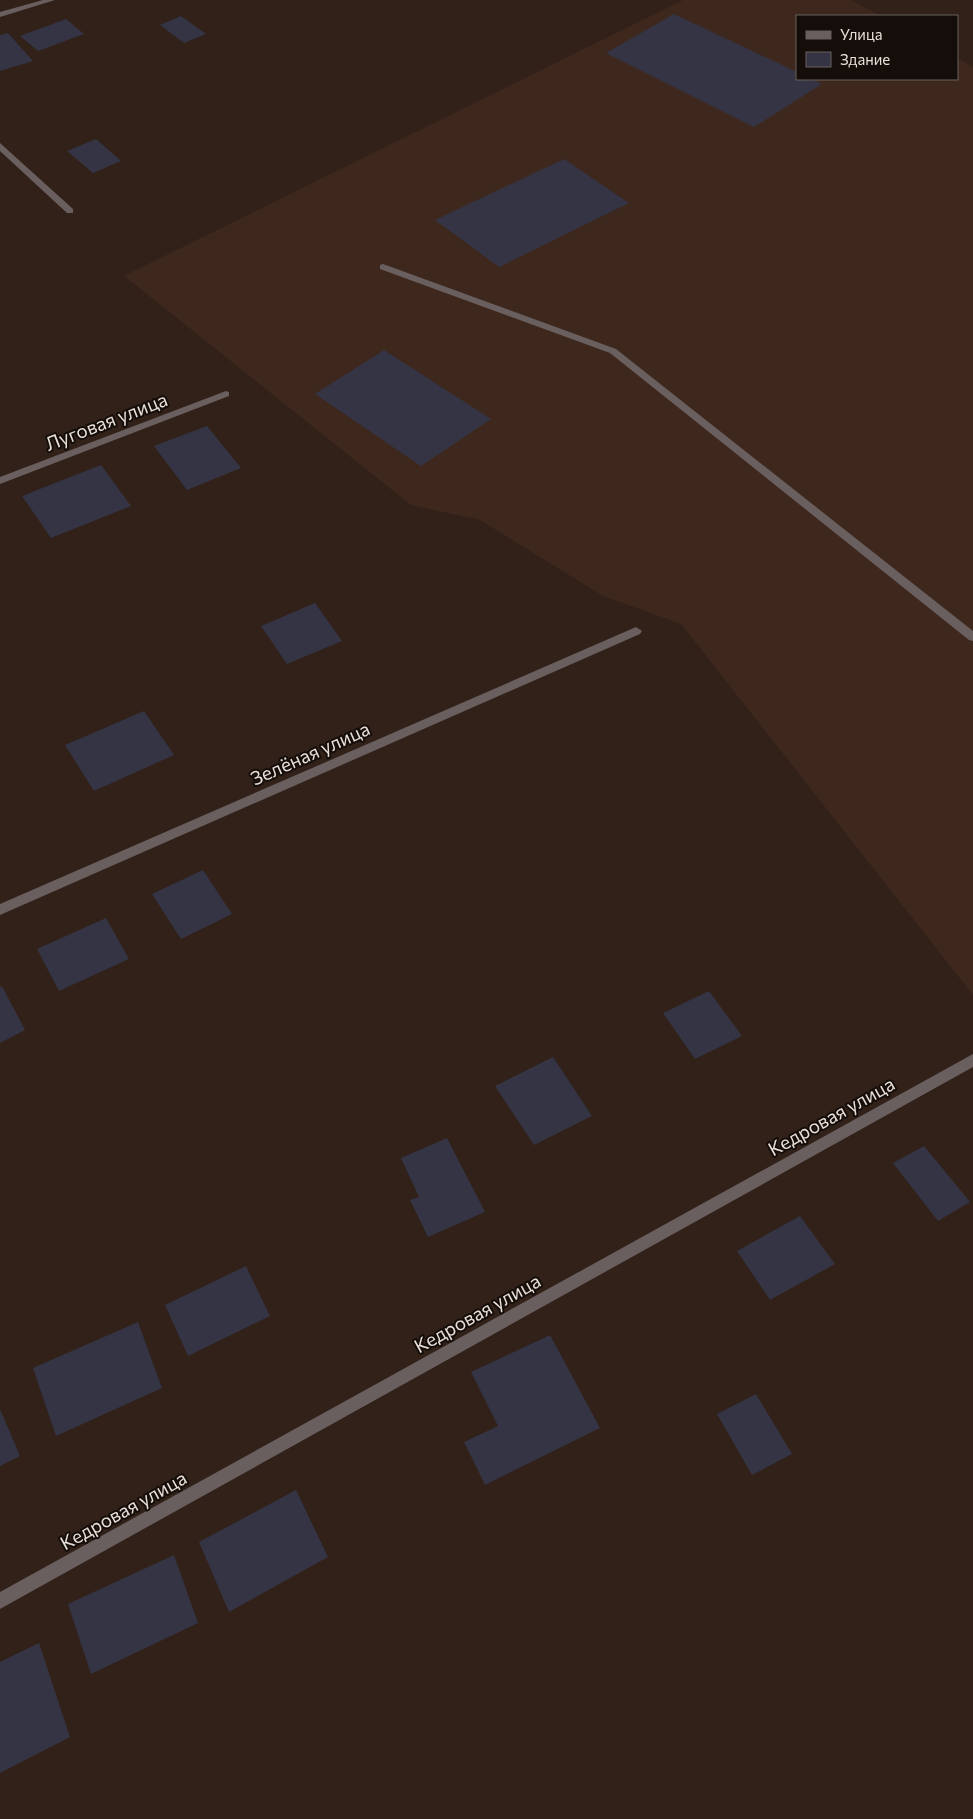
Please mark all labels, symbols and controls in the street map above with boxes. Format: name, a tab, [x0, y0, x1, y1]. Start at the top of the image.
legend	[796, 15, 958, 80]
text: Улица	[840, 25, 882, 43]
text: Здание	[840, 50, 890, 68]
street label: Луговая улица	[42, 387, 170, 455]
street label: Зелёная улица	[247, 716, 373, 790]
street label: Кедровая улица	[764, 1072, 898, 1160]
street label: Кедровая улица	[410, 1269, 544, 1357]
street label: Кедровая улица	[56, 1466, 190, 1554]

